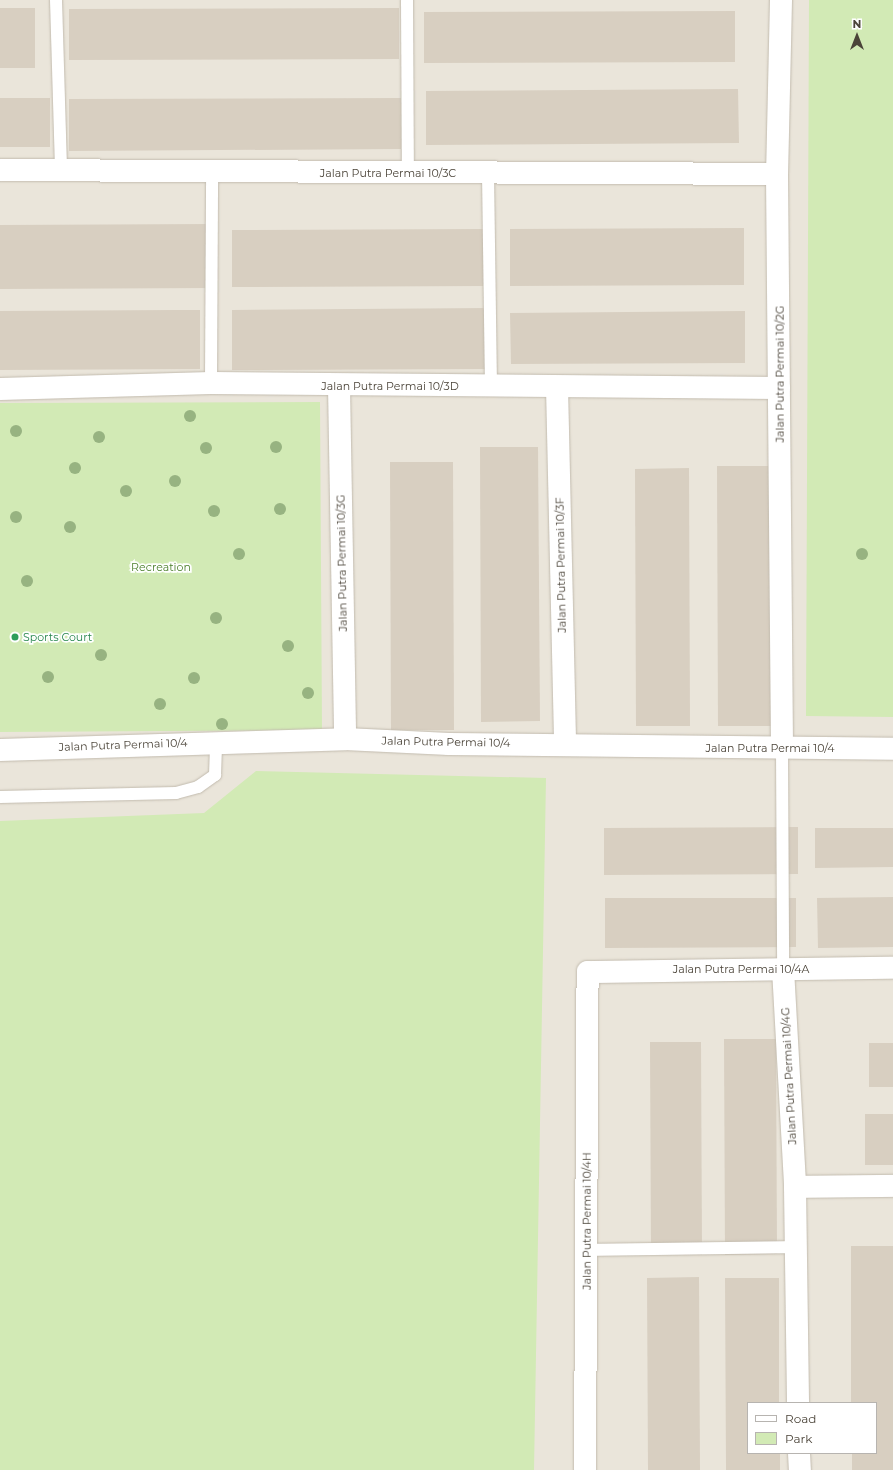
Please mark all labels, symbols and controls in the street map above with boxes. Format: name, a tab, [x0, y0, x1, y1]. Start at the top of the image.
north arrow	[837, 16, 877, 56]
text: N	[853, 17, 861, 31]
street label: Jalan Putra Permai 10/3C	[320, 166, 456, 180]
street label: Jalan Putra Permai 10/2G	[773, 305, 787, 443]
street label: Jalan Putra Permai 10/3D	[321, 379, 459, 393]
street label: Jalan Putra Permai 10/3G	[334, 494, 350, 632]
street label: Jalan Putra Permai 10/3F	[553, 497, 569, 633]
park label: Recreation	[131, 560, 191, 574]
place label: Sports Court	[23, 630, 92, 644]
marker: Sports Court	[10, 632, 20, 642]
street label: Jalan Putra Permai 10/4	[381, 734, 511, 750]
street label: Jalan Putra Permai 10/4	[58, 736, 188, 754]
street label: Jalan Putra Permai 10/4	[706, 741, 834, 755]
street label: Jalan Putra Permai 10/4A	[673, 962, 809, 976]
street label: Jalan Putra Permai 10/4G	[779, 1007, 799, 1145]
street label: Jalan Putra Permai 10/4H	[580, 1152, 594, 1290]
legend	[747, 1402, 877, 1454]
text: Road	[785, 1411, 816, 1426]
text: Park	[785, 1431, 812, 1446]

